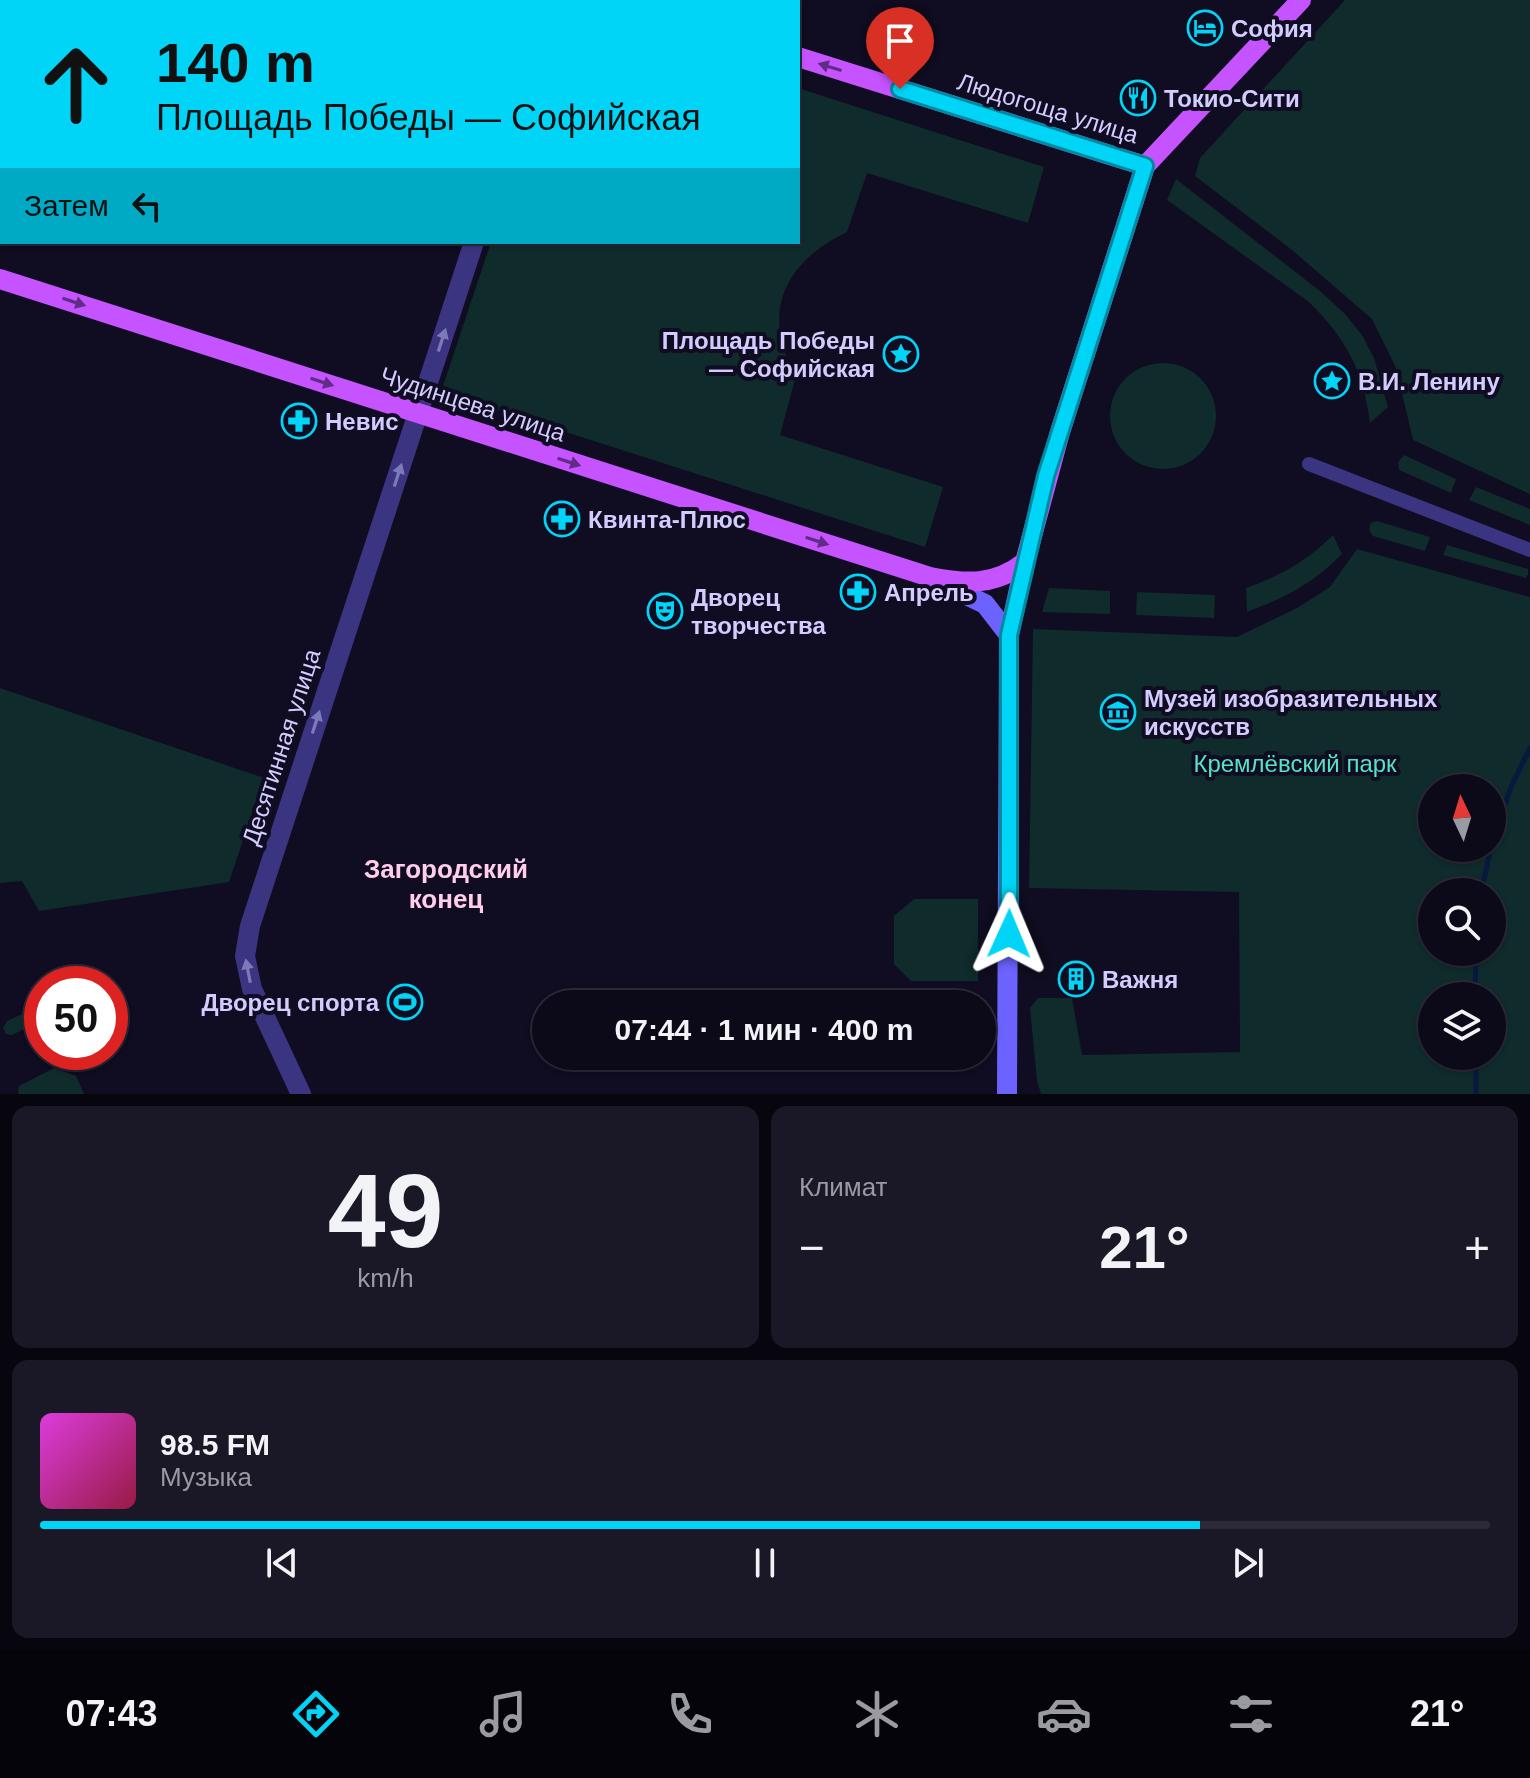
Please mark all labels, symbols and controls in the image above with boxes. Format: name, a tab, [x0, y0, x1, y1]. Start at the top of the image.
pin	[866, 7, 934, 89]
hotel icon: София	[1186, 9, 1224, 47]
place label: София	[1231, 15, 1313, 42]
icon: arrive	[878, 19, 922, 63]
text: 140 m	[156, 31, 315, 94]
icon: ahead	[24, 32, 128, 136]
one-way arrow	[818, 60, 842, 73]
street label: Людогоща улица	[954, 68, 1142, 149]
restaurant icon: Токио-Сити	[1119, 79, 1157, 117]
place label: Токио-Сити	[1164, 85, 1300, 112]
text: Площадь Победы — Софийская	[156, 97, 701, 138]
icon: left	[125, 184, 169, 228]
text: Затем	[24, 189, 109, 222]
one-way arrow	[63, 297, 87, 309]
one-way arrow	[436, 327, 449, 351]
place label: Площадь Победы — Софийская	[662, 327, 875, 382]
place icon: Площадь Победы — Софийская	[882, 335, 920, 373]
street label: Чудинцева улица	[377, 361, 570, 447]
place icon: В.И. Ленину	[1313, 362, 1351, 400]
place label: В.И. Ленину	[1358, 368, 1501, 395]
one-way arrow	[310, 377, 334, 389]
pharmacy icon: Невис	[280, 402, 318, 440]
place label: Невис	[325, 408, 399, 435]
one-way arrow	[558, 456, 582, 468]
one-way arrow	[392, 463, 404, 487]
pharmacy icon: Квинта-Плюс	[543, 500, 581, 538]
place label: Квинта-Плюс	[588, 506, 746, 533]
one-way arrow	[805, 535, 829, 548]
pharmacy icon: Апрель	[839, 573, 877, 611]
place label: Апрель	[884, 579, 974, 606]
place label: Дворец творчества	[691, 584, 826, 639]
theatre icon: Дворец творчества	[646, 592, 684, 630]
street label: Десятинная улица	[237, 645, 326, 848]
place label: Музей изобразительных искусств	[1144, 685, 1438, 740]
museum icon: Музей изобразительных искусств	[1099, 693, 1137, 731]
one-way arrow	[311, 710, 323, 734]
park label: Кремлёвский парк	[1193, 750, 1397, 777]
north arrow	[1418, 774, 1506, 862]
map controls	[1418, 774, 1506, 1070]
district label: Загородский конец	[364, 854, 528, 914]
button: search	[1418, 878, 1506, 966]
position arrow	[967, 892, 1051, 976]
one-way arrow	[242, 958, 254, 983]
building icon: Важня	[1057, 960, 1095, 998]
speed limit sign: 50	[24, 966, 128, 1070]
place label: Важня	[1102, 966, 1178, 993]
button: layers	[1418, 982, 1506, 1070]
sports icon: Дворец спорта	[386, 983, 424, 1021]
place label: Дворец спорта	[201, 989, 380, 1016]
text: 07:44 · 1 мин · 400 m	[615, 1013, 913, 1046]
text: 49	[328, 1153, 443, 1269]
text: Климат	[799, 1172, 888, 1202]
text: 21°	[1099, 1214, 1190, 1281]
text: −	[799, 1223, 825, 1272]
text: +	[1464, 1223, 1490, 1272]
text: km/h	[357, 1263, 414, 1293]
text: 98.5 FM	[160, 1428, 270, 1461]
text: Музыка	[160, 1462, 252, 1492]
icon: previous	[260, 1541, 304, 1585]
icon: pause	[743, 1541, 787, 1585]
icon: next	[1226, 1541, 1270, 1585]
icon: directions	[288, 1686, 344, 1742]
icon: music	[475, 1686, 531, 1742]
icon: phone	[662, 1686, 718, 1742]
icon: climate	[849, 1686, 905, 1742]
icon: car	[1036, 1686, 1092, 1742]
icon: filters	[1223, 1686, 1279, 1742]
text: 07:43	[65, 1693, 158, 1734]
text: 21°	[1410, 1693, 1464, 1734]

